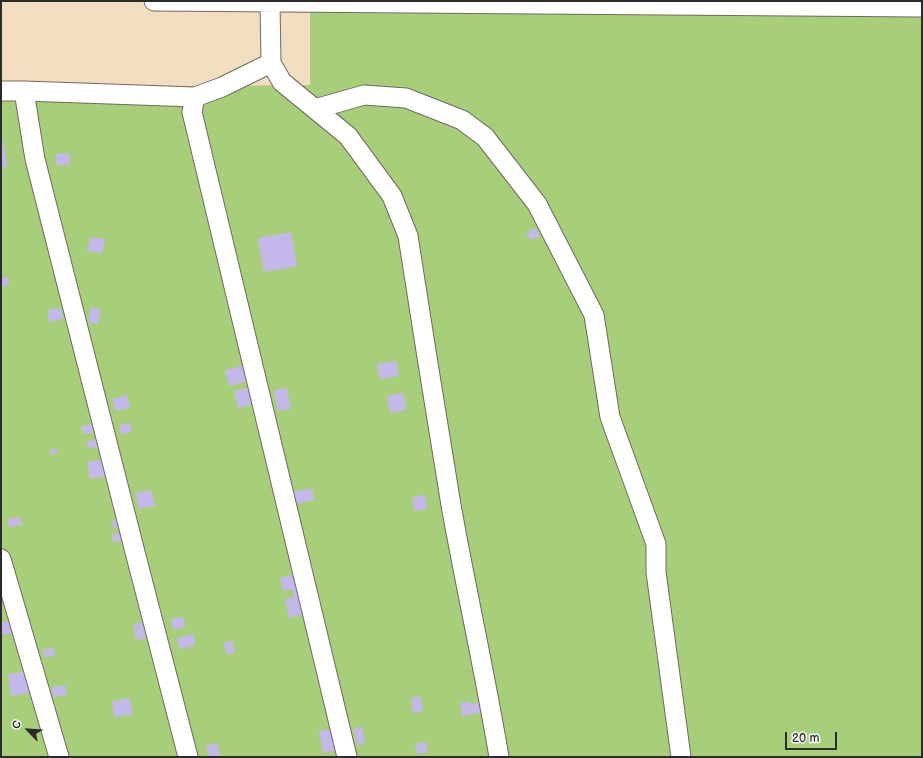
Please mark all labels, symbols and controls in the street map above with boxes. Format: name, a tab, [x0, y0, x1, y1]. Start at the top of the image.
north arrow	[8, 710, 48, 750]
text: С	[9, 719, 24, 731]
scale bar	[787, 724, 839, 750]
text: 20 m	[792, 731, 819, 746]

